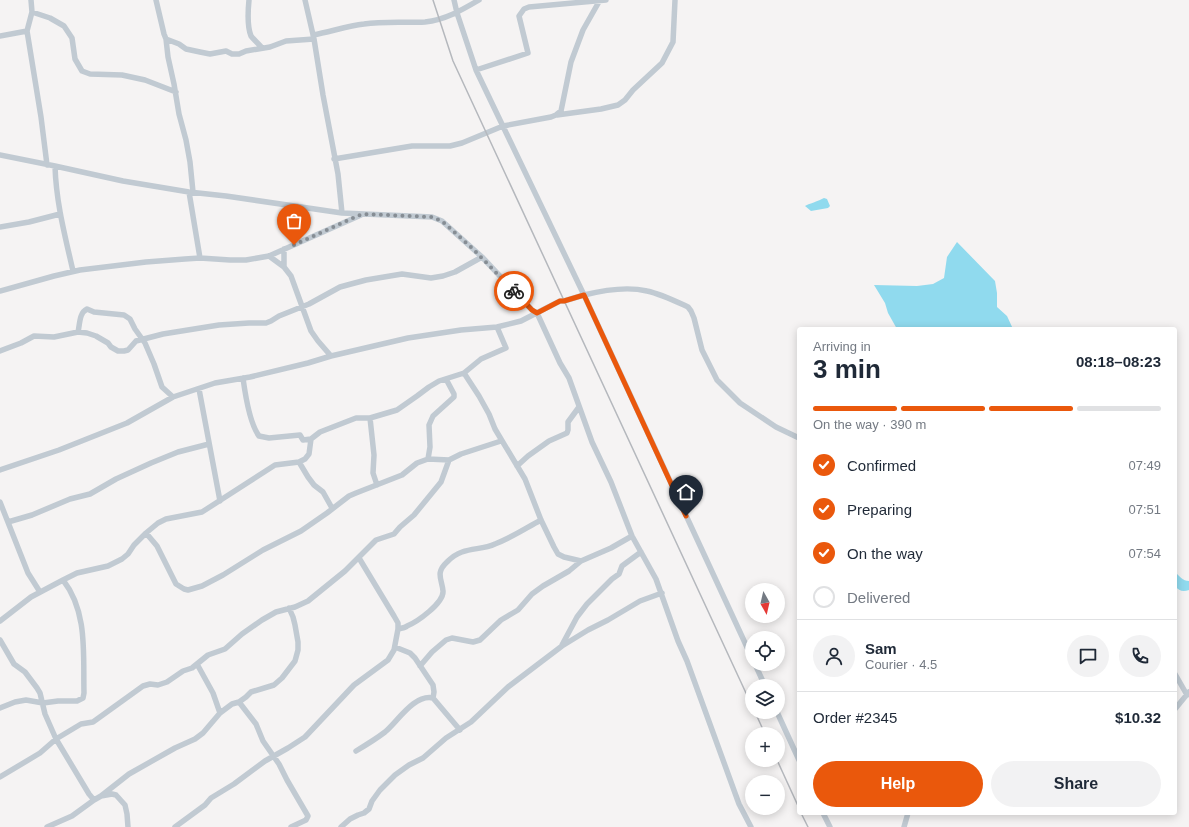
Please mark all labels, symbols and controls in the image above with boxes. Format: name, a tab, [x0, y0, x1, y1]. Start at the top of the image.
pin	[277, 204, 311, 245]
icon: bag	[283, 210, 305, 232]
courier	[494, 271, 534, 311]
icon: bike	[503, 280, 525, 302]
text: Arriving in	[813, 339, 871, 354]
text: 08:18–08:23	[1076, 353, 1161, 370]
text: 3 min	[813, 354, 881, 384]
text: On the way · 390 m	[813, 417, 926, 432]
icon: check	[813, 454, 835, 476]
text: Confirmed	[847, 457, 916, 474]
text: 07:49	[1128, 458, 1161, 473]
pin	[669, 475, 703, 516]
icon: home	[675, 481, 697, 503]
icon: check	[813, 498, 835, 520]
text: Preparing	[847, 501, 912, 518]
text: 07:51	[1128, 502, 1161, 517]
icon: check	[813, 542, 835, 564]
text: On the way	[847, 545, 923, 562]
text: 07:54	[1128, 546, 1161, 561]
north arrow	[745, 583, 785, 623]
map controls	[745, 583, 785, 815]
text: Delivered	[847, 589, 910, 606]
button: locate	[745, 631, 785, 671]
button: person	[813, 635, 855, 677]
button: chat	[1067, 635, 1109, 677]
button: phone	[1119, 635, 1161, 677]
text: Sam	[865, 640, 897, 657]
text: Courier · 4.5	[865, 657, 937, 672]
button: layers	[745, 679, 785, 719]
text: Order #2345	[813, 709, 897, 726]
text: $10.32	[1115, 709, 1161, 726]
button: +	[745, 727, 785, 767]
button: Help	[813, 761, 983, 807]
button: Share	[991, 761, 1161, 807]
button: −	[745, 775, 785, 815]

